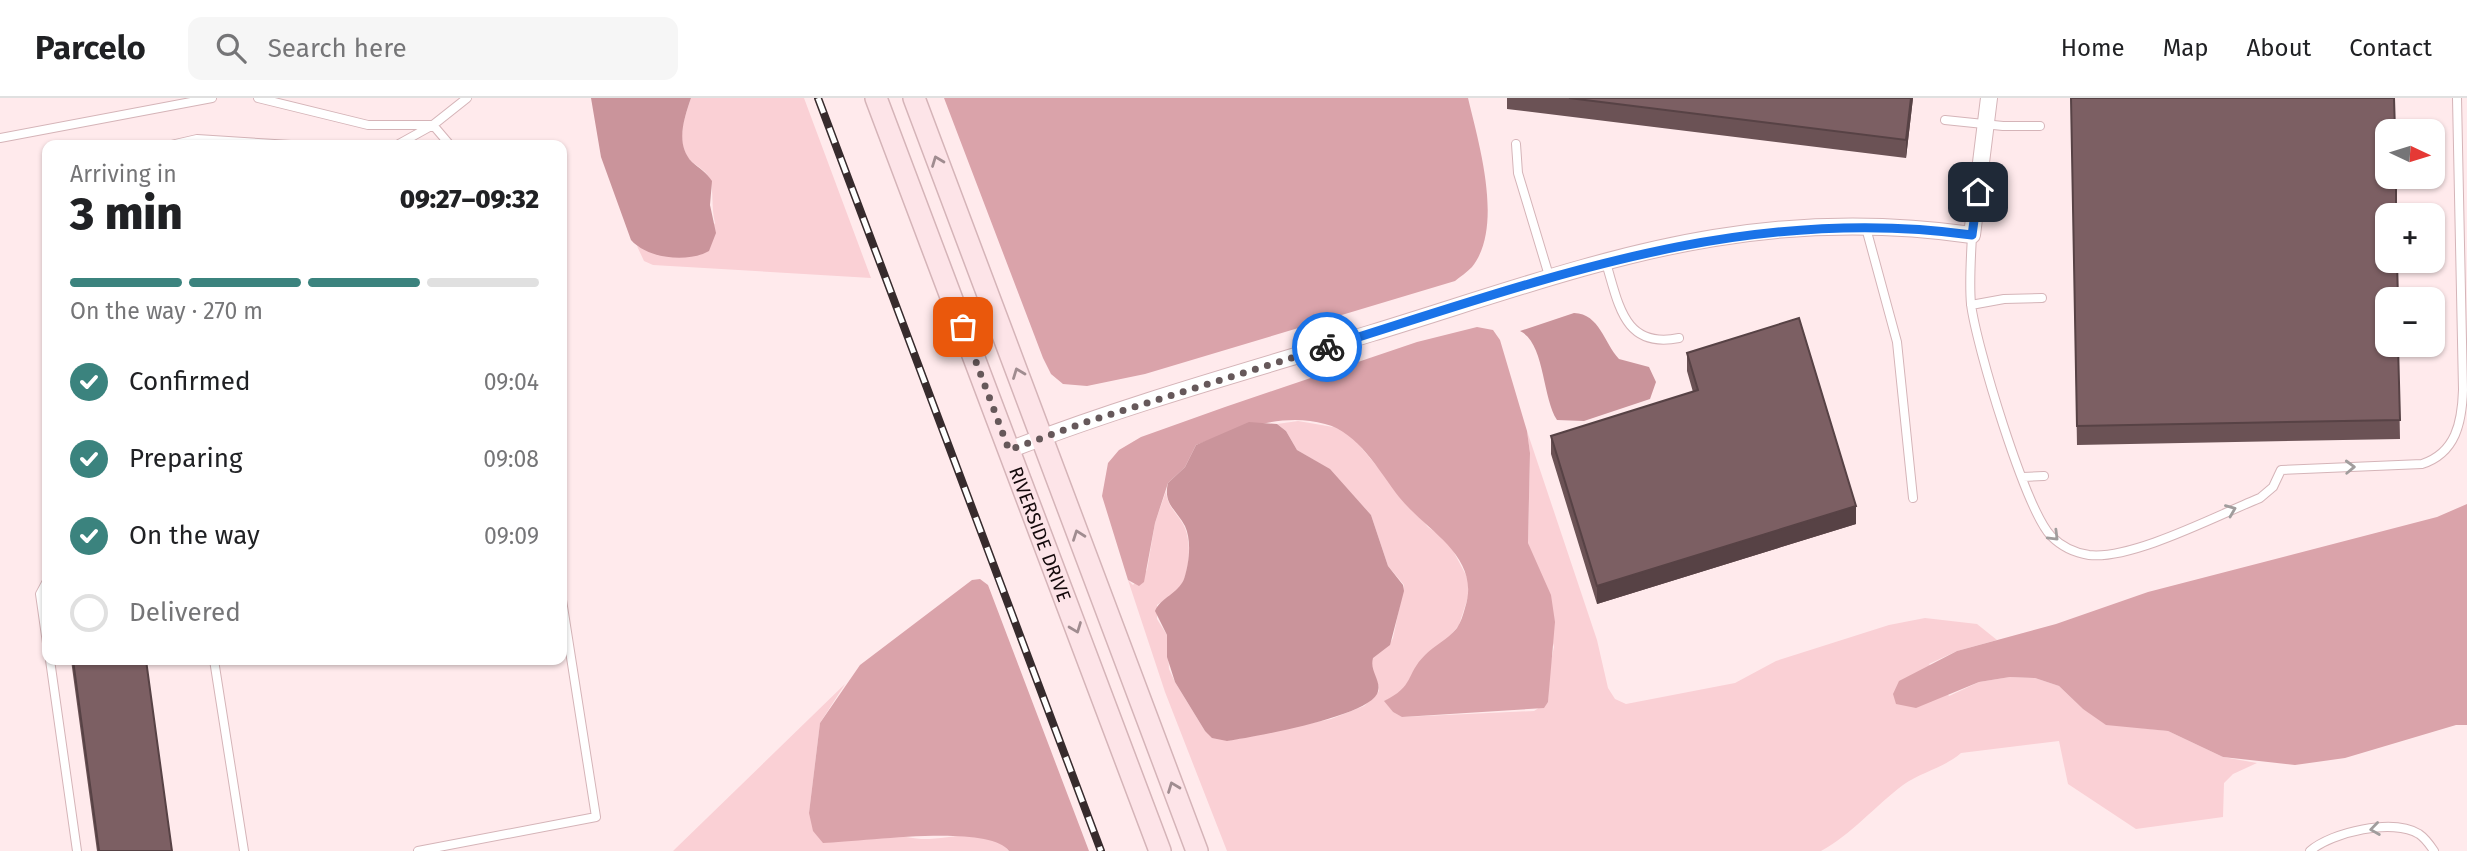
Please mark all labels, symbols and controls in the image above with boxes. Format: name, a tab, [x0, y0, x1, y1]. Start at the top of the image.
search box	[188, 17, 678, 80]
text: Parcelo	[35, 28, 146, 68]
icon: search	[212, 29, 250, 67]
text: Search here	[268, 33, 407, 64]
text: Home	[2061, 34, 2125, 62]
text: Map	[2163, 34, 2209, 62]
text: About	[2247, 34, 2311, 62]
text: Contact	[2349, 34, 2432, 62]
north arrow	[2375, 119, 2445, 189]
map controls	[2375, 119, 2445, 357]
one-way arrow	[932, 155, 946, 167]
text: Arriving in	[70, 160, 177, 188]
pin	[1948, 162, 2008, 222]
icon: home	[1959, 173, 1997, 211]
text: 09:27–09:32	[400, 184, 539, 215]
text: 3 min	[70, 186, 183, 241]
button: +	[2375, 203, 2445, 273]
button: −	[2375, 287, 2445, 357]
text: On the way · 270 m	[70, 297, 263, 325]
pin	[933, 297, 993, 357]
icon: bag	[944, 308, 982, 346]
courier	[1292, 312, 1362, 382]
icon: bike	[1308, 328, 1346, 366]
icon: check	[70, 363, 108, 401]
text: Confirmed	[129, 366, 250, 397]
text: 09:04	[484, 368, 539, 396]
one-way arrow	[1012, 368, 1026, 380]
icon: check	[70, 440, 108, 478]
text: Preparing	[129, 443, 242, 474]
text: 09:08	[483, 445, 539, 473]
one-way arrow	[2344, 460, 2355, 475]
street label: RIVERSIDE DRIVE	[1004, 463, 1076, 605]
one-way arrow	[2225, 504, 2237, 518]
icon: check	[70, 517, 108, 555]
text: On the way	[129, 520, 260, 551]
text: 09:09	[484, 522, 539, 550]
one-way arrow	[2046, 528, 2059, 541]
one-way arrow	[1072, 529, 1086, 542]
text: Delivered	[129, 597, 241, 628]
one-way arrow	[1068, 622, 1082, 634]
one-way arrow	[1167, 782, 1181, 794]
one-way arrow	[2369, 821, 2381, 836]

